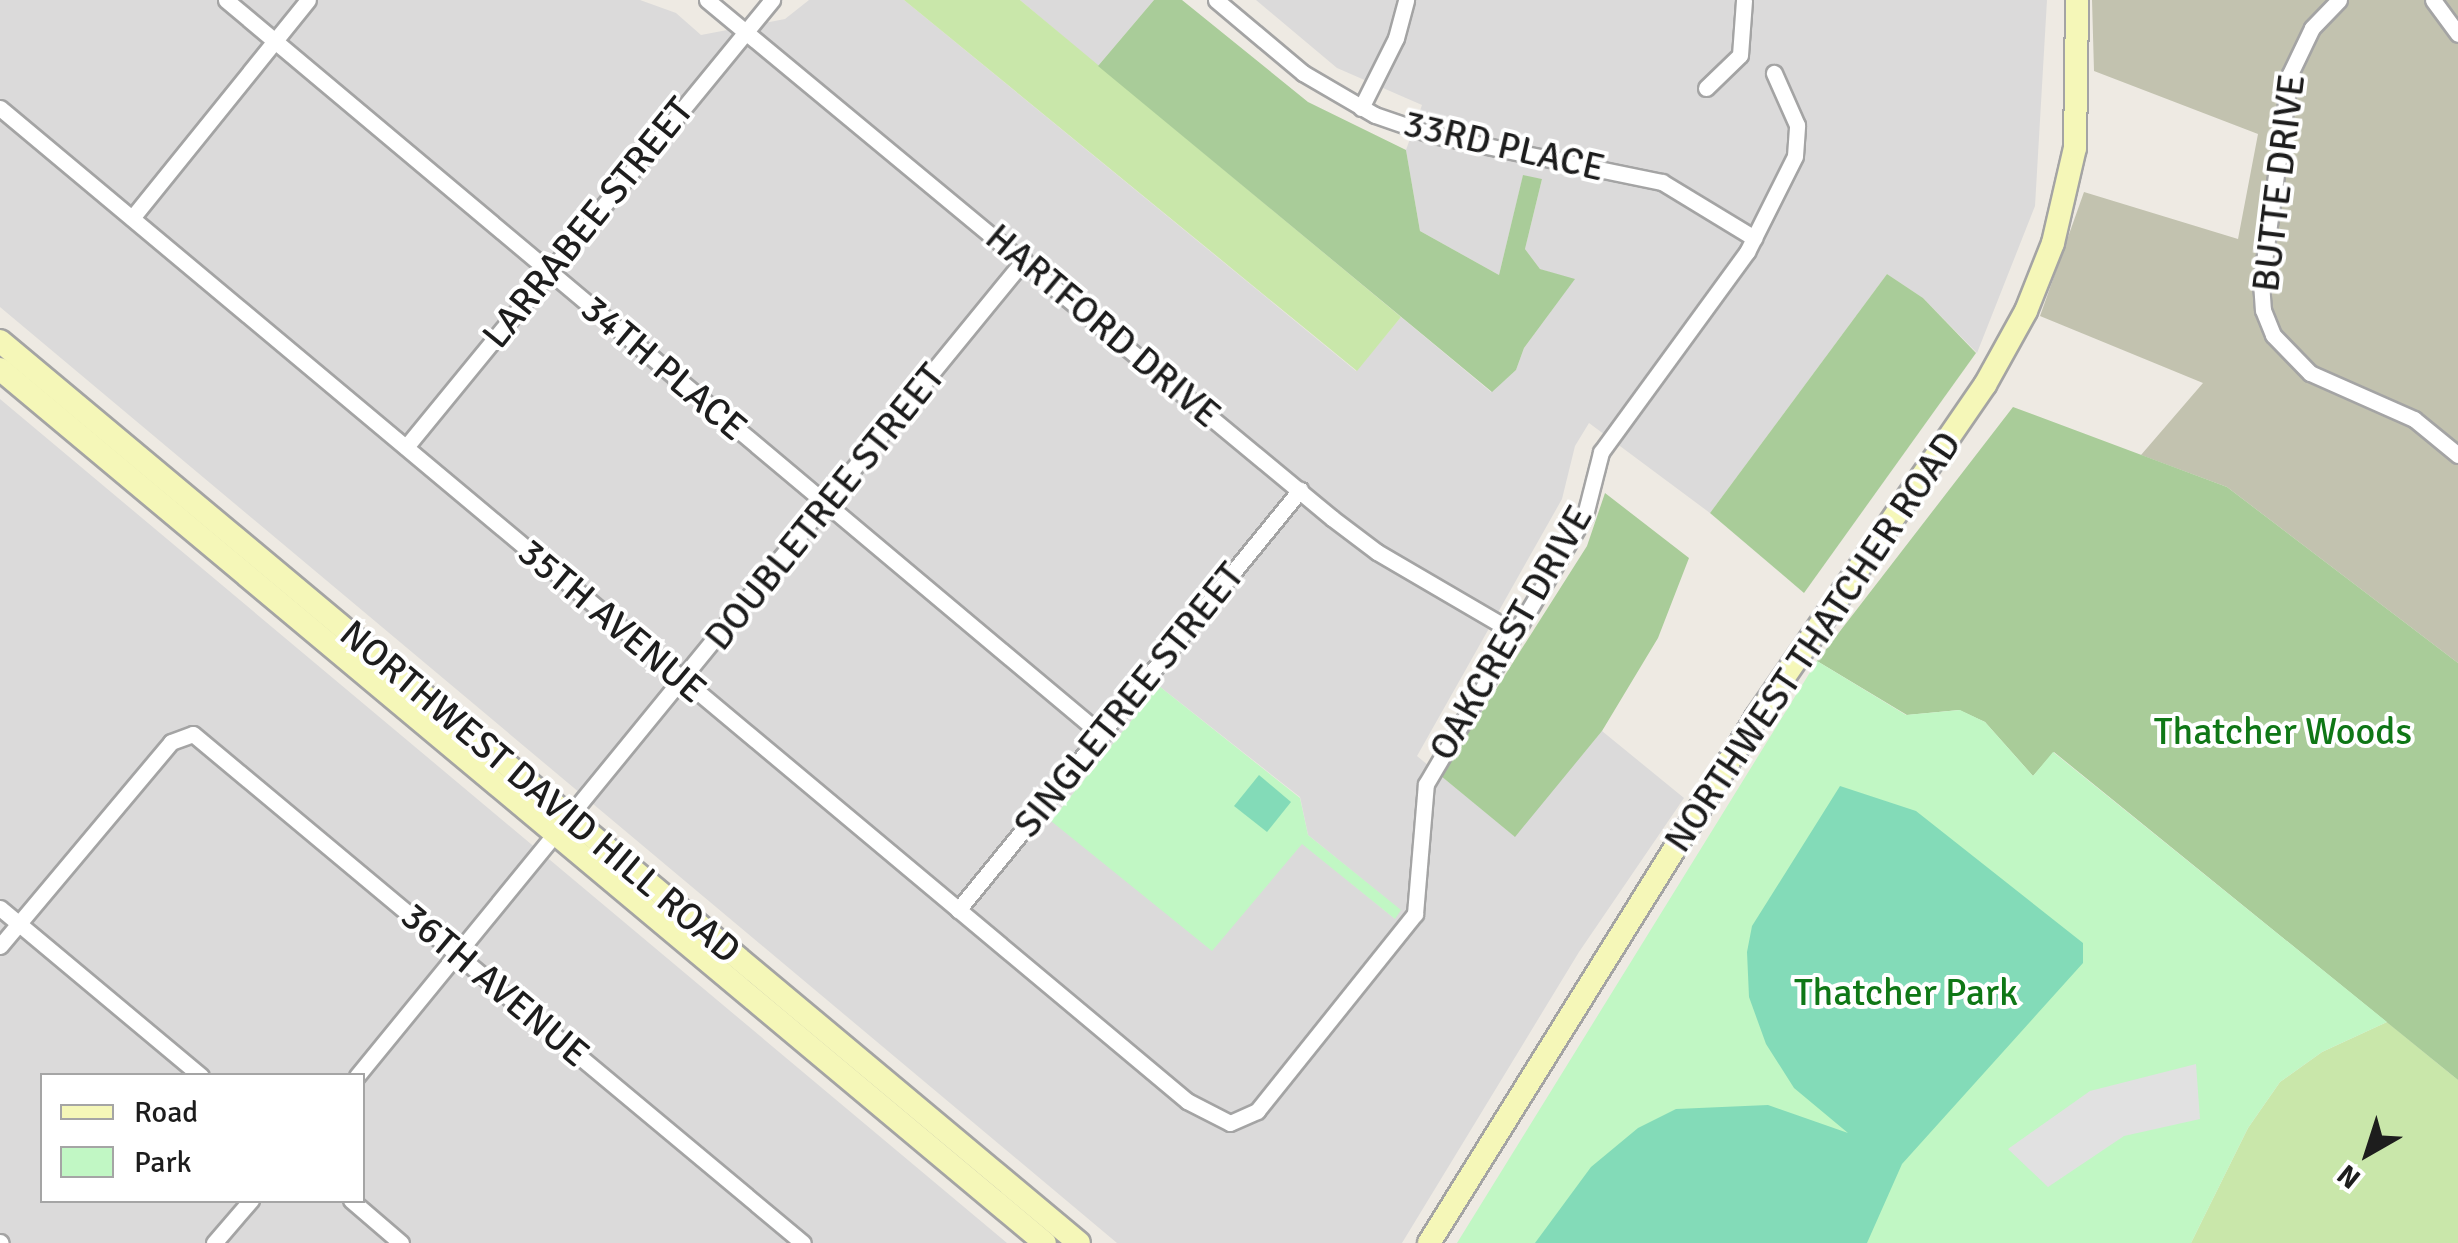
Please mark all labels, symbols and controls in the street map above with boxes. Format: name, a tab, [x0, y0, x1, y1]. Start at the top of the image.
street label: BUTTE DRIVE	[2243, 72, 2315, 294]
street label: LARRABEE STREET	[473, 88, 703, 358]
street label: 33RD PLACE	[1399, 101, 1609, 191]
street label: HARTFORD DRIVE	[976, 215, 1230, 437]
street label: 34TH PLACE	[572, 286, 756, 450]
street label: DOUBLETREE STREET	[696, 355, 954, 659]
street label: NORTHWEST THATCHER ROAD	[1655, 423, 1971, 861]
street label: OAKCREST DRIVE	[1420, 498, 1602, 768]
street label: 35TH AVENUE	[509, 529, 715, 713]
street label: SINGLETREE STREET	[1004, 554, 1254, 846]
street label: NORTHWEST DAVID HILL ROAD	[331, 611, 749, 973]
park label: Thatcher Woods	[2154, 709, 2412, 755]
street label: 36TH AVENUE	[392, 893, 598, 1077]
park label: Thatcher Park	[1794, 970, 2018, 1016]
legend	[40, 1073, 365, 1203]
text: Road	[134, 1094, 198, 1131]
north arrow	[2318, 1103, 2418, 1203]
text: Park	[134, 1144, 192, 1181]
text: N	[2331, 1157, 2367, 1196]

